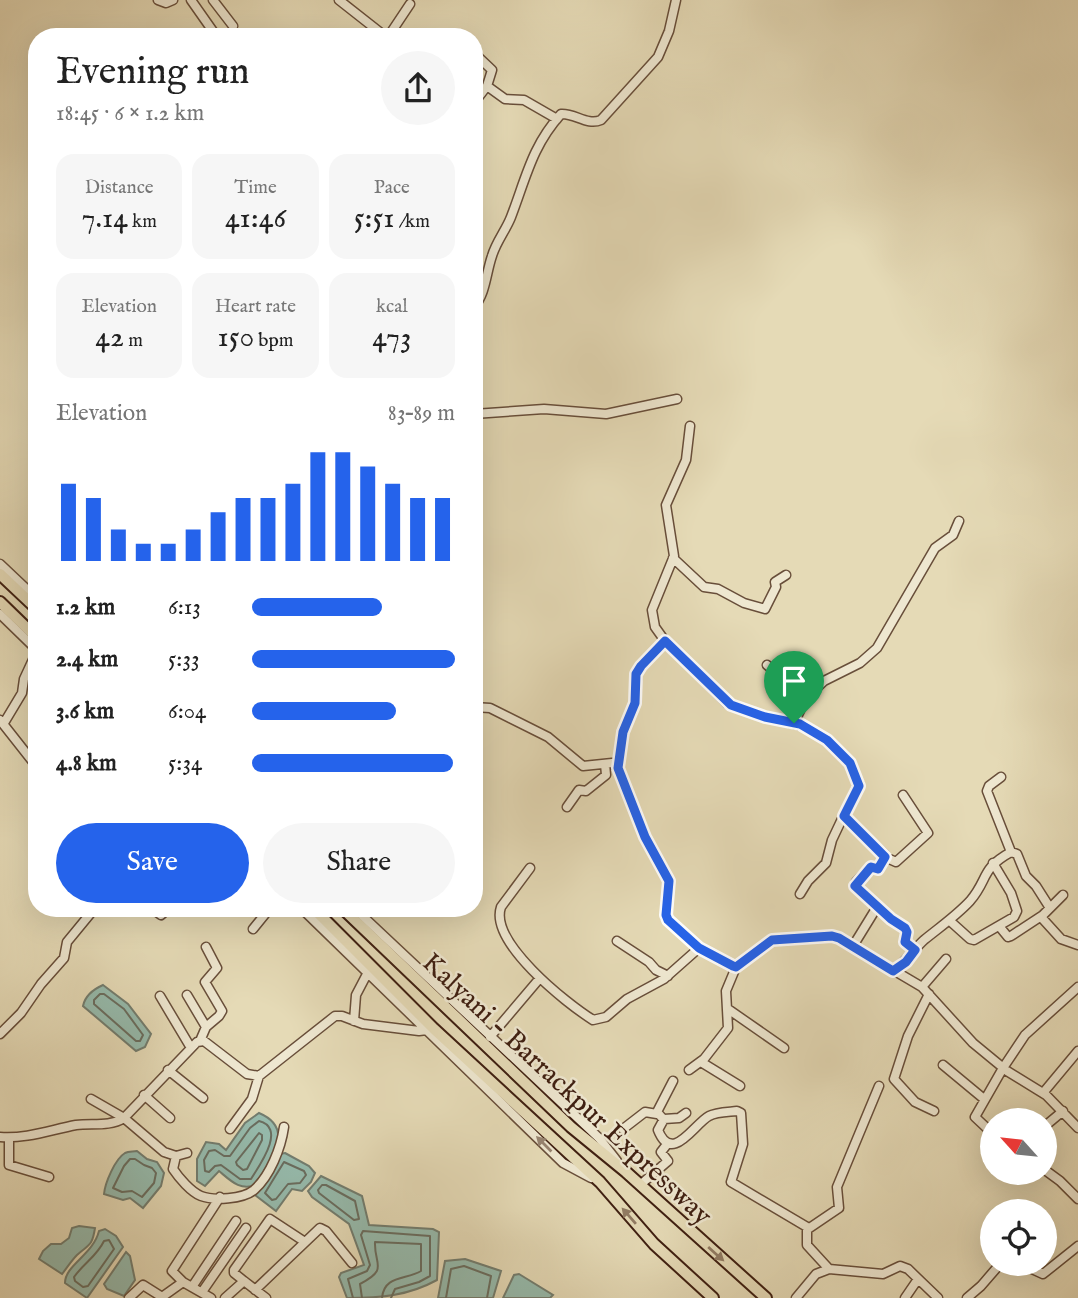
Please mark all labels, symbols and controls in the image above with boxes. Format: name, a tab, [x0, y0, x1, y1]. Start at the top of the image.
text: Evening run	[56, 49, 250, 97]
button: share	[381, 51, 455, 125]
text: 18:45 · 6 × 1.2 km	[56, 99, 204, 128]
text: Distance	[85, 176, 154, 200]
text: Time	[234, 176, 277, 200]
text: Pace	[374, 176, 410, 200]
text: 7.14	[81, 200, 128, 238]
text: 41:46	[225, 200, 286, 238]
text: 5:51	[354, 200, 395, 238]
text: km	[128, 210, 157, 234]
text: /km	[395, 210, 430, 234]
text: Elevation	[81, 295, 157, 319]
text: Heart rate	[215, 295, 296, 319]
text: kcal	[376, 295, 408, 319]
text: 42	[95, 319, 124, 357]
text: 150	[218, 319, 254, 357]
text: 473	[372, 319, 411, 357]
text: m	[124, 329, 143, 353]
text: bpm	[254, 329, 293, 353]
text: Elevation	[56, 399, 147, 428]
text: 83–89 m	[388, 399, 455, 428]
text: 1.2 km	[56, 593, 115, 622]
text: 6:13	[168, 593, 201, 622]
text: 2.4 km	[56, 645, 118, 674]
text: 5:33	[168, 645, 200, 674]
pin	[764, 651, 824, 723]
icon: arrive	[775, 662, 813, 700]
text: 3.6 km	[56, 697, 114, 726]
text: 6:04	[168, 697, 206, 726]
text: 4.8 km	[56, 749, 117, 778]
text: 5:34	[168, 749, 202, 778]
button: Save	[56, 823, 249, 903]
button: Share	[263, 823, 455, 903]
street label: Kalyani - Barrackpur Expressway	[414, 946, 719, 1234]
north arrow	[980, 1108, 1057, 1185]
map controls	[980, 1108, 1057, 1276]
one-way arrow	[535, 1136, 552, 1153]
button: locate	[980, 1199, 1057, 1276]
one-way arrow	[622, 1208, 638, 1225]
one-way arrow	[707, 1246, 725, 1262]

